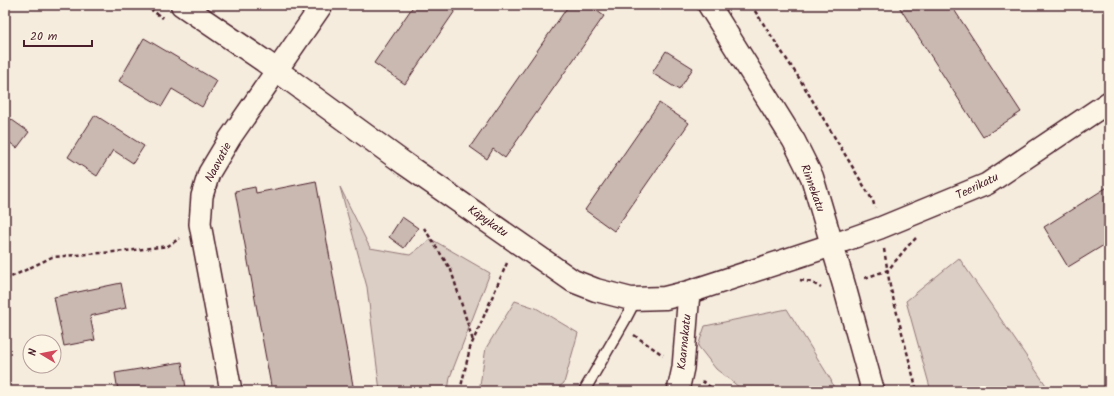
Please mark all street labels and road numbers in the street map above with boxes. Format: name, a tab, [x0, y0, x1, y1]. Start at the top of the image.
street label: Naavatie	[200, 138, 237, 186]
street label: Rinnekatu	[795, 162, 830, 215]
street label: Teerikatu	[953, 168, 1002, 205]
street label: Käpykatu	[464, 200, 512, 242]
street label: Kaarnakatu	[672, 313, 697, 371]

